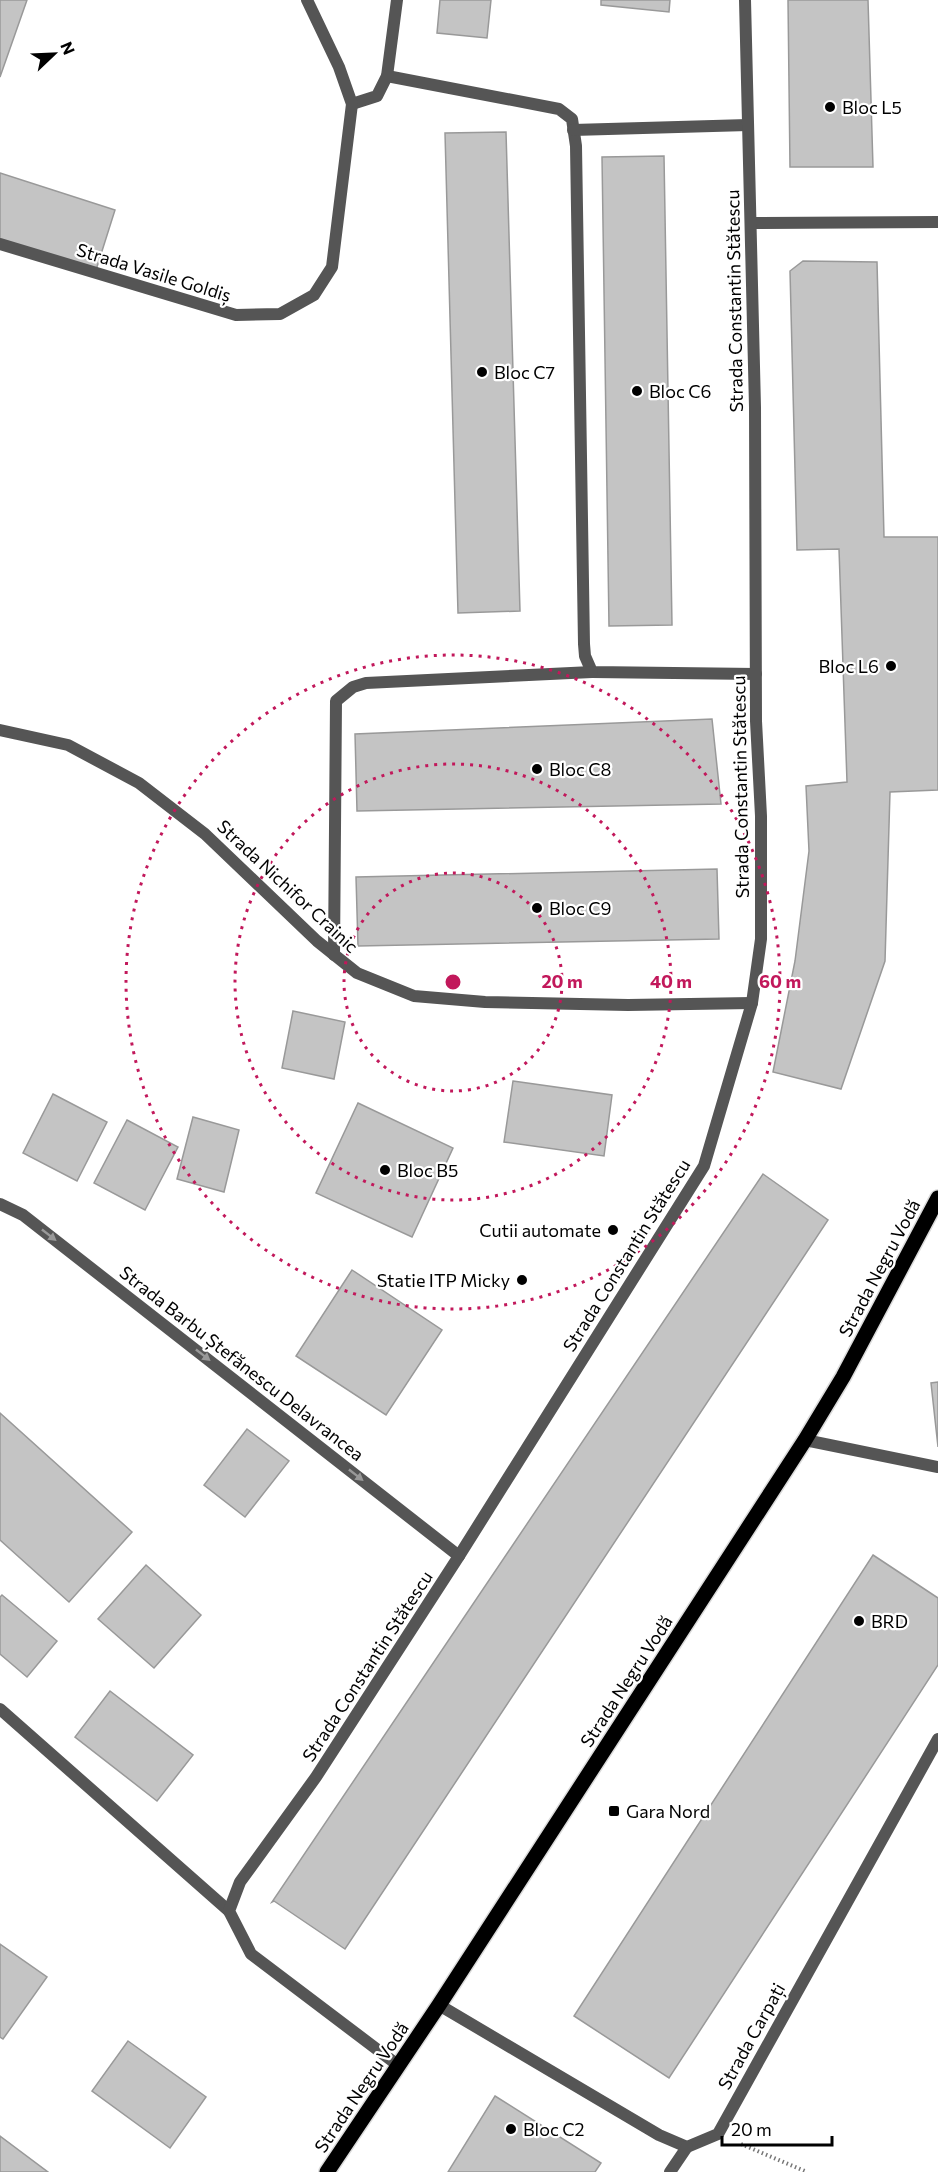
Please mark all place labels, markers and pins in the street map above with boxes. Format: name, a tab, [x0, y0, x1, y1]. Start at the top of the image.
place label: Bloc L5	[842, 96, 902, 118]
marker: Bloc L5	[823, 100, 837, 114]
place label: Bloc C7	[494, 361, 555, 383]
marker: Bloc C7	[475, 365, 489, 379]
place label: Bloc C6	[649, 380, 712, 402]
marker: Bloc C6	[630, 384, 644, 398]
place label: Bloc L6	[818, 655, 879, 677]
marker: Bloc L6	[884, 659, 898, 673]
place label: Bloc C8	[549, 758, 612, 780]
marker: Bloc C8	[530, 762, 544, 776]
place label: Bloc C9	[549, 897, 612, 919]
marker: Bloc C9	[530, 901, 544, 915]
centre of rings	[443, 972, 463, 992]
place label: Bloc B5	[397, 1159, 458, 1181]
marker: Bloc B5	[378, 1163, 392, 1177]
place label: Cutii automate	[479, 1219, 601, 1241]
marker: Cutii automate	[606, 1223, 620, 1237]
place label: Statie ITP Micky	[377, 1269, 510, 1291]
marker: Statie ITP Micky	[515, 1273, 529, 1287]
place label: BRD	[871, 1610, 908, 1632]
marker: BRD	[852, 1614, 866, 1628]
place label: Gara Nord	[626, 1800, 710, 1822]
marker: Gara Nord	[607, 1804, 621, 1818]
place label: Bloc C2	[523, 2118, 585, 2140]
marker: Bloc C2	[504, 2122, 518, 2136]

